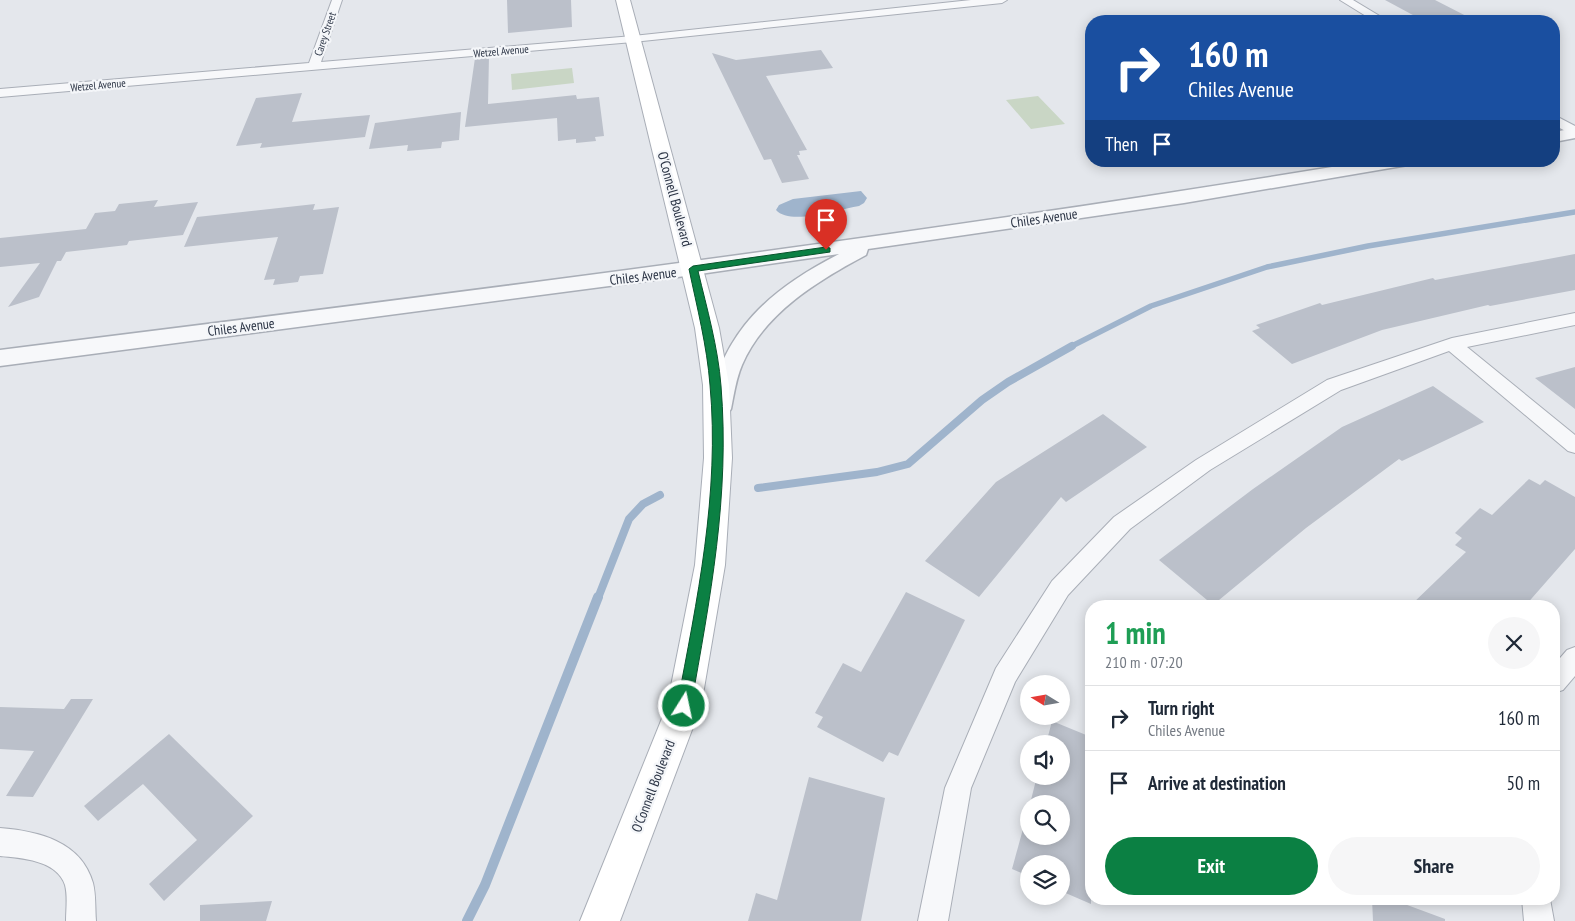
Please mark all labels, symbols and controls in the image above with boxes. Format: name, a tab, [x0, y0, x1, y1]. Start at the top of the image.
street label: Carey Street	[311, 10, 339, 58]
text: 160 m	[1188, 31, 1269, 77]
icon: right	[1105, 35, 1170, 100]
street label: Wetzel Avenue	[473, 42, 530, 60]
text: Chiles Avenue	[1188, 75, 1294, 103]
street label: Wetzel Avenue	[70, 76, 127, 94]
icon: arrive	[1148, 130, 1176, 158]
text: Then	[1105, 132, 1138, 156]
street label: O'Connell Boulevard	[654, 150, 696, 248]
pin	[805, 199, 847, 250]
street label: Chiles Avenue	[1009, 204, 1079, 232]
icon: arrive	[812, 206, 840, 234]
street label: Chiles Avenue	[608, 263, 678, 289]
street label: Chiles Avenue	[206, 314, 276, 340]
text: 1 min	[1105, 613, 1166, 652]
button: close	[1488, 617, 1540, 669]
text: 210 m · 07:20	[1105, 652, 1183, 672]
north arrow	[1020, 675, 1070, 725]
map controls	[1020, 675, 1070, 905]
position arrow	[657, 679, 709, 731]
text: Turn right	[1148, 696, 1214, 720]
icon: right	[1105, 704, 1133, 732]
text: 160 m	[1498, 706, 1540, 730]
text: Chiles Avenue	[1148, 720, 1225, 740]
button: sound	[1020, 735, 1070, 785]
street label: O'Connell Boulevard	[627, 737, 679, 835]
icon: arrive	[1105, 769, 1133, 797]
text: Arrive at destination	[1148, 771, 1286, 795]
text: 50 m	[1507, 771, 1540, 795]
button: search	[1020, 795, 1070, 845]
button: Exit	[1105, 837, 1318, 895]
button: Share	[1328, 837, 1540, 895]
button: layers	[1020, 855, 1070, 905]

